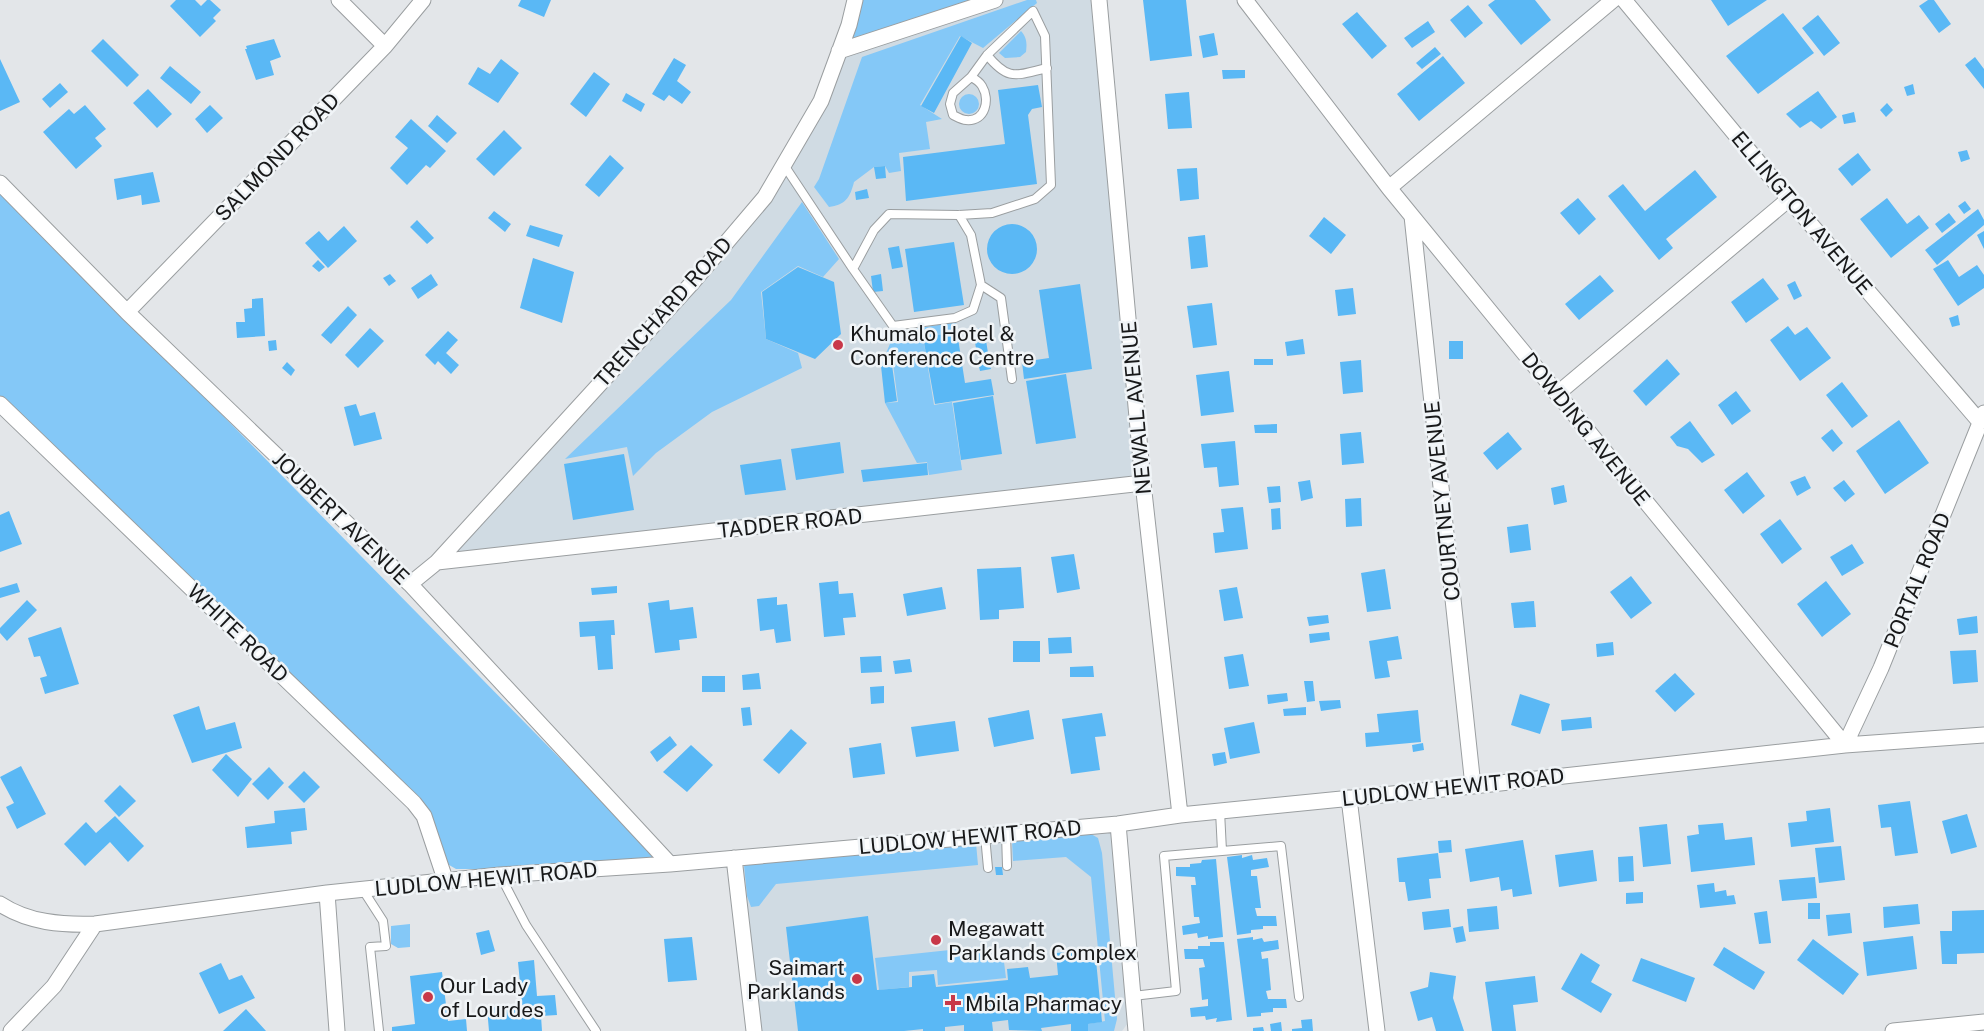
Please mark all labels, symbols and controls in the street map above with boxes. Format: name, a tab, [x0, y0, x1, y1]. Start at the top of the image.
street label: SALMOND ROAD	[210, 88, 344, 226]
street label: ELLINGTON AVENUE	[1726, 126, 1878, 300]
street label: TRENCHARD ROAD	[589, 232, 737, 392]
street label: NEWALL AVENUE	[1116, 320, 1156, 496]
place label: Khumalo Hotel & Conference Centre	[850, 321, 1035, 370]
marker: Khumalo Hotel & Conference Centre	[831, 338, 845, 352]
street label: DOWDING AVENUE	[1517, 347, 1655, 511]
street label: COURTNEY AVENUE	[1419, 400, 1465, 602]
street label: JOUBERT AVENUE	[268, 446, 414, 590]
street label: TADDER ROAD	[716, 503, 864, 543]
street label: PORTAL ROAD	[1878, 509, 1956, 651]
street label: WHITE ROAD	[182, 579, 294, 687]
street label: LUDLOW HEWIT ROAD	[1340, 763, 1566, 811]
street label: LUDLOW HEWIT ROAD	[857, 815, 1083, 859]
street label: LUDLOW HEWIT ROAD	[373, 857, 599, 901]
place label: Megawatt Parklands Complex	[948, 916, 1137, 965]
marker: Megawatt Parklands Complex	[929, 933, 943, 947]
place label: Saimart Parklands	[747, 955, 845, 1004]
marker: Saimart Parklands	[850, 972, 864, 986]
place label: Our Lady of Lourdes	[440, 973, 544, 1022]
marker: Our Lady of Lourdes	[421, 990, 435, 1004]
place label: Mbila Pharmacy	[965, 991, 1122, 1016]
marker: Mbila Pharmacy	[946, 996, 960, 1010]

